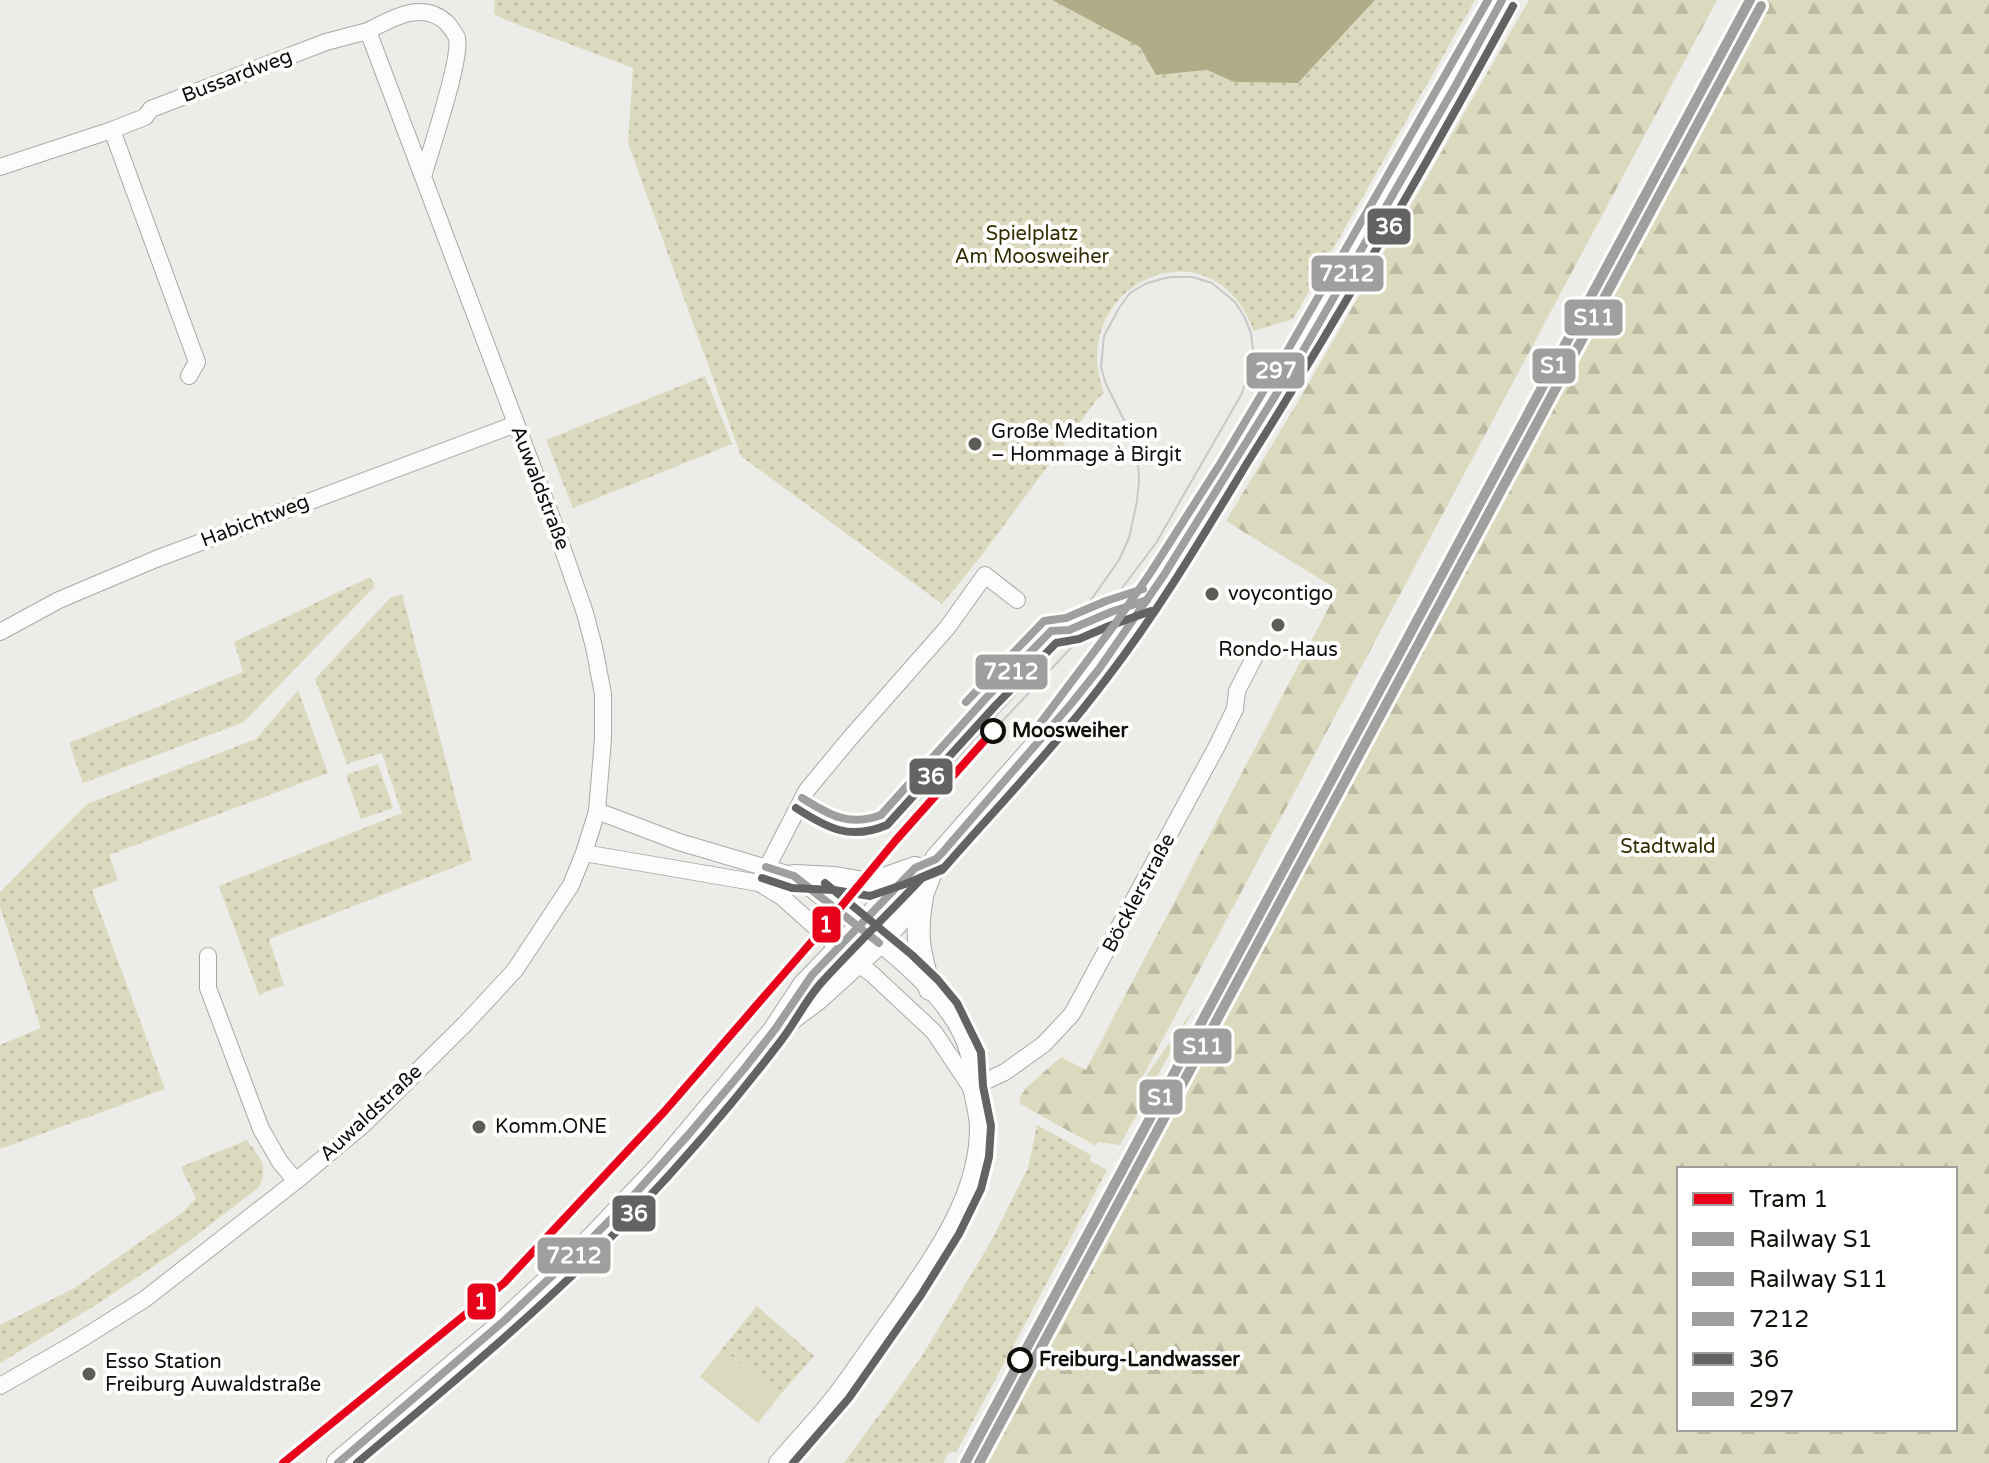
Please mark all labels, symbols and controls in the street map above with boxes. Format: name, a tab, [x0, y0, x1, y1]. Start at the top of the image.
street label: Bussardweg	[179, 44, 295, 108]
line badge: 36	[1366, 207, 1412, 246]
text: 36	[1375, 214, 1403, 240]
park label: Spielplatz Am Moosweiher	[955, 222, 1110, 269]
line badge: 7212	[1310, 254, 1385, 293]
text: 7212	[1319, 261, 1375, 287]
line badge: S11	[1563, 298, 1624, 337]
text: S11	[1573, 305, 1615, 331]
line badge: S1	[1531, 347, 1577, 385]
line badge: 297	[1245, 351, 1306, 390]
text: S1	[1540, 353, 1568, 379]
text: 297	[1255, 358, 1297, 384]
place label: Große Meditation – Hommage à Birgit	[991, 420, 1182, 467]
street label: Auwaldstraße	[505, 423, 575, 553]
marker: Große Meditation – Hommage à Birgit	[966, 435, 984, 453]
street label: Habichtweg	[198, 489, 312, 553]
place label: voycontigo	[1228, 582, 1333, 606]
marker: voycontigo	[1203, 585, 1221, 603]
marker: Rondo-Haus	[1269, 616, 1287, 634]
place label: Rondo-Haus	[1218, 638, 1338, 662]
line badge: 7212	[974, 653, 1049, 691]
text: 7212	[983, 659, 1039, 685]
marker: Moosweiher	[981, 719, 1005, 743]
place label: Moosweiher	[1012, 719, 1128, 743]
line badge: 36	[908, 757, 954, 796]
text: 36	[917, 764, 945, 790]
street label: Böcklerstraße	[1098, 830, 1180, 956]
park label: Stadtwald	[1620, 835, 1716, 859]
line badge: 1	[811, 905, 842, 944]
text: 1	[819, 912, 833, 938]
line badge: S11	[1172, 1027, 1233, 1065]
text: S11	[1182, 1034, 1224, 1060]
street label: Auwaldstraße	[315, 1060, 427, 1166]
line badge: S1	[1138, 1078, 1184, 1116]
text: S1	[1147, 1085, 1175, 1111]
place label: Komm.ONE	[495, 1115, 607, 1139]
marker: Komm.ONE	[470, 1118, 488, 1136]
legend	[1677, 1167, 1957, 1431]
text: Tram 1	[1749, 1185, 1828, 1214]
line badge: 36	[611, 1194, 657, 1233]
text: 36	[620, 1201, 648, 1227]
text: Railway S1	[1749, 1225, 1873, 1254]
line badge: 7212	[536, 1236, 612, 1275]
text: 7212	[546, 1243, 602, 1269]
text: Railway S11	[1749, 1265, 1888, 1294]
line badge: 1	[466, 1282, 497, 1321]
text: 1	[474, 1289, 488, 1315]
text: 7212	[1749, 1305, 1809, 1334]
text: 36	[1749, 1345, 1779, 1374]
marker: Freiburg-Landwasser	[1008, 1348, 1032, 1372]
place label: Freiburg-Landwasser	[1039, 1348, 1240, 1372]
place label: Esso Station Freiburg Auwaldstraße	[105, 1350, 321, 1397]
marker: Esso Station Freiburg Auwaldstraße	[80, 1365, 98, 1383]
text: 297	[1749, 1385, 1794, 1414]

